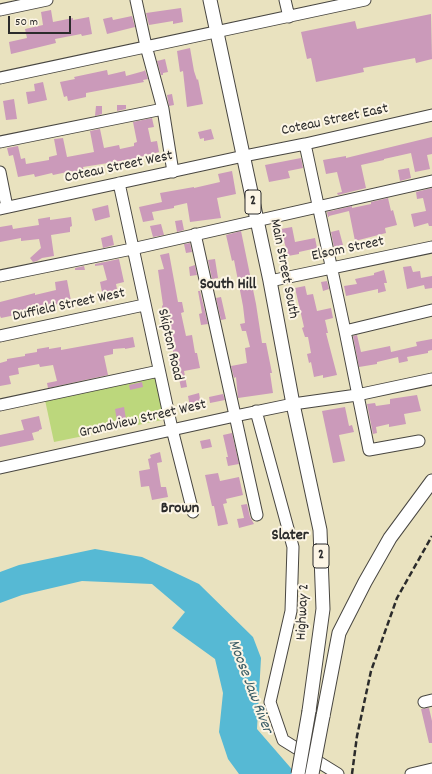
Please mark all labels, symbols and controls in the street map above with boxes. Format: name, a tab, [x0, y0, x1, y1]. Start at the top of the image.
scale bar	[10, 8, 73, 34]
text: 50 m	[15, 14, 38, 31]
street label: Coteau Street East	[280, 101, 390, 141]
street label: Coteau Street West	[63, 148, 175, 188]
road number: 2	[245, 190, 261, 214]
street label: Main Street South	[265, 218, 301, 320]
street label: Elsom Street	[310, 234, 386, 266]
district label: South Hill	[200, 276, 256, 296]
street label: Duffield Street West	[11, 285, 127, 327]
street label: Skipton Road	[152, 307, 186, 383]
street label: Grandview Street West	[78, 397, 208, 443]
district label: Brown	[161, 500, 199, 520]
district label: Slater	[271, 527, 309, 547]
road number: 2	[313, 544, 329, 568]
street label: Highway 2	[294, 583, 314, 641]
water label: Moose Jaw River	[222, 637, 276, 737]

